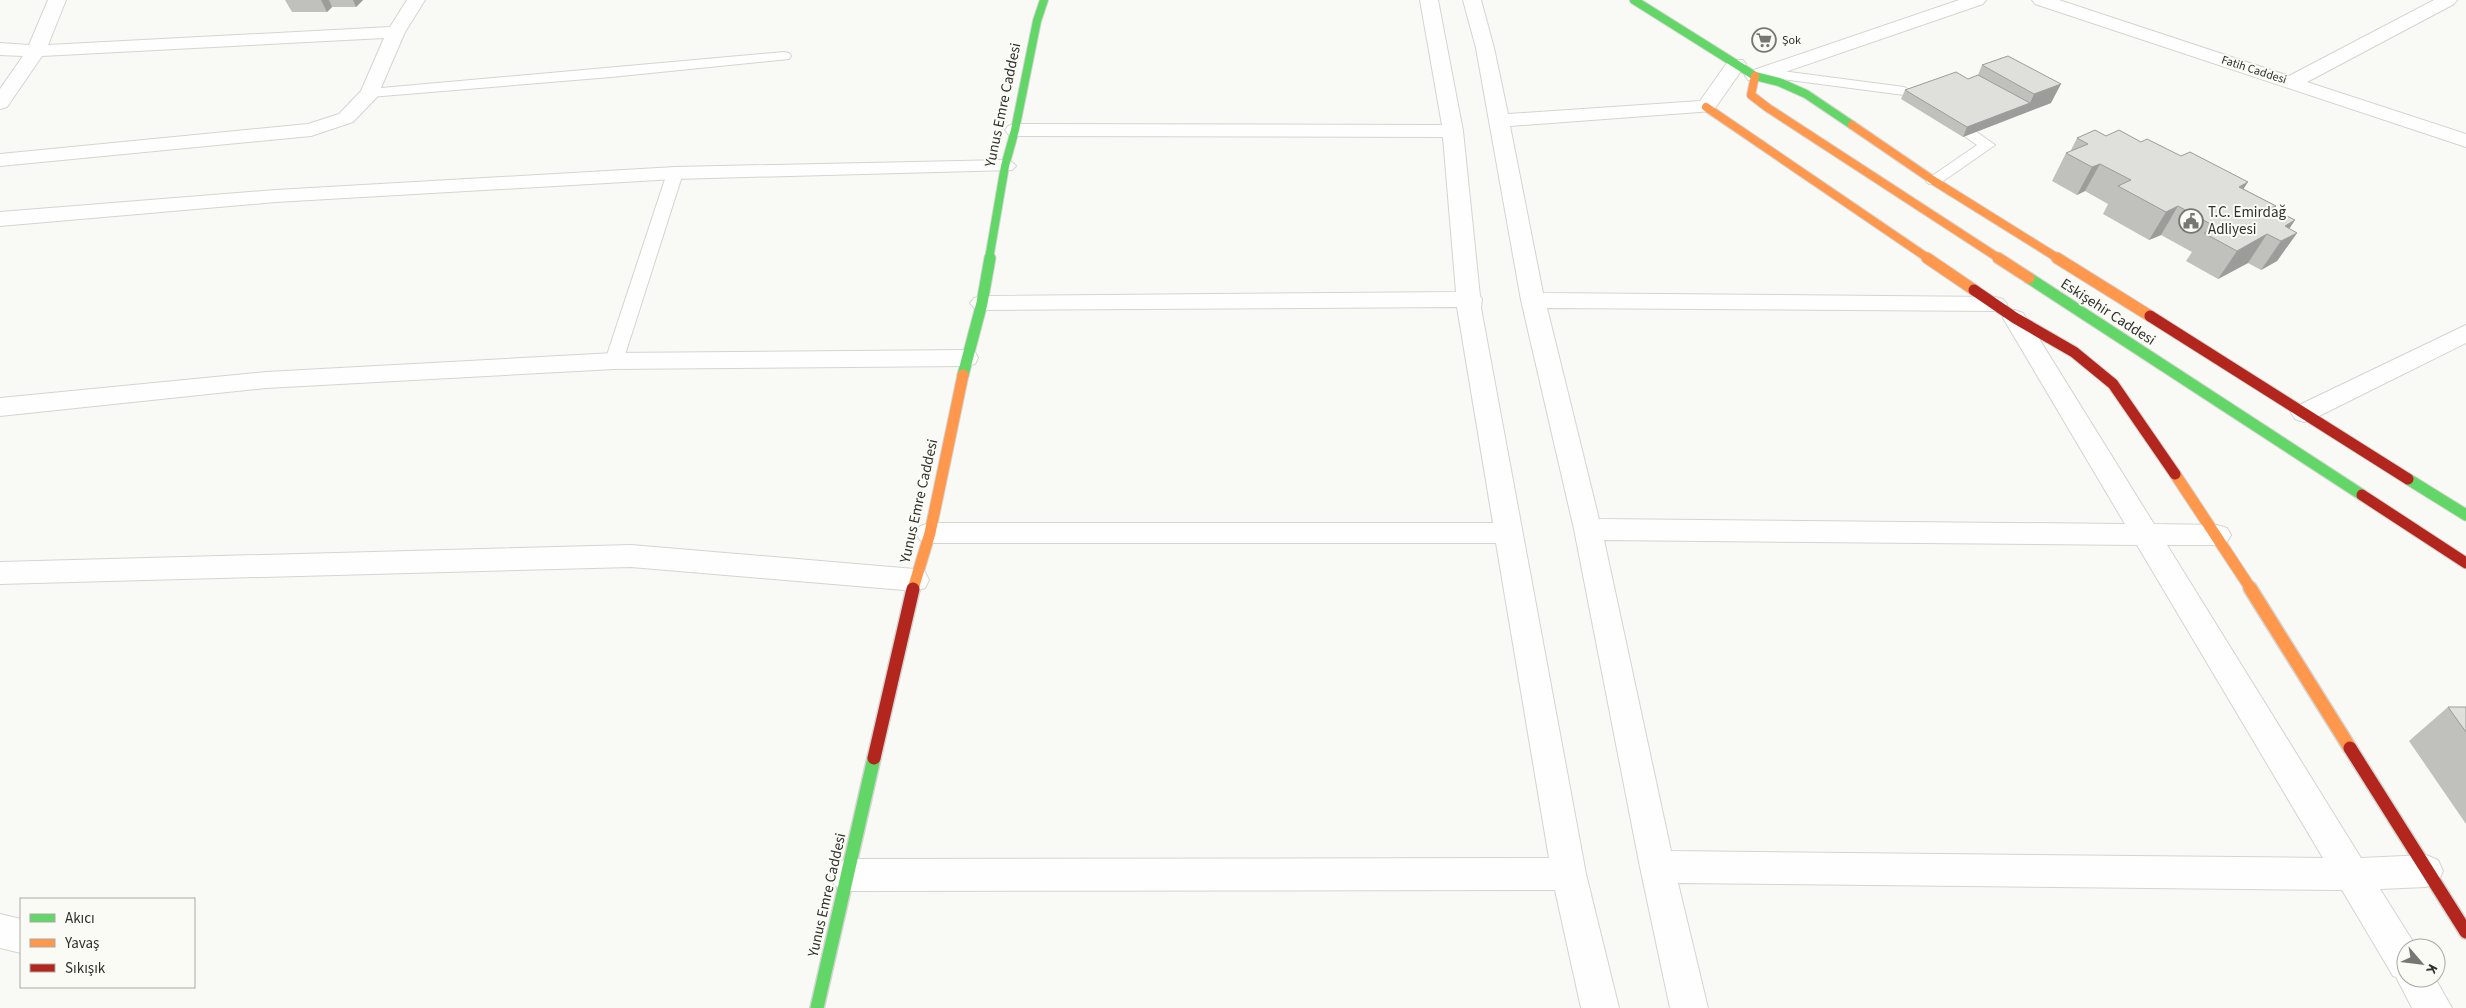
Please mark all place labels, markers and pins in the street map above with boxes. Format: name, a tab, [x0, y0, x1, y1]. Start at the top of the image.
supermarket icon: Şok	[1751, 27, 1777, 53]
place label: Şok	[1782, 32, 1801, 49]
place label: T.C. Emirdağ Adliyesi	[2208, 202, 2286, 240]
public building icon: T.C. Emirdağ Adliyesi	[2178, 208, 2204, 234]

